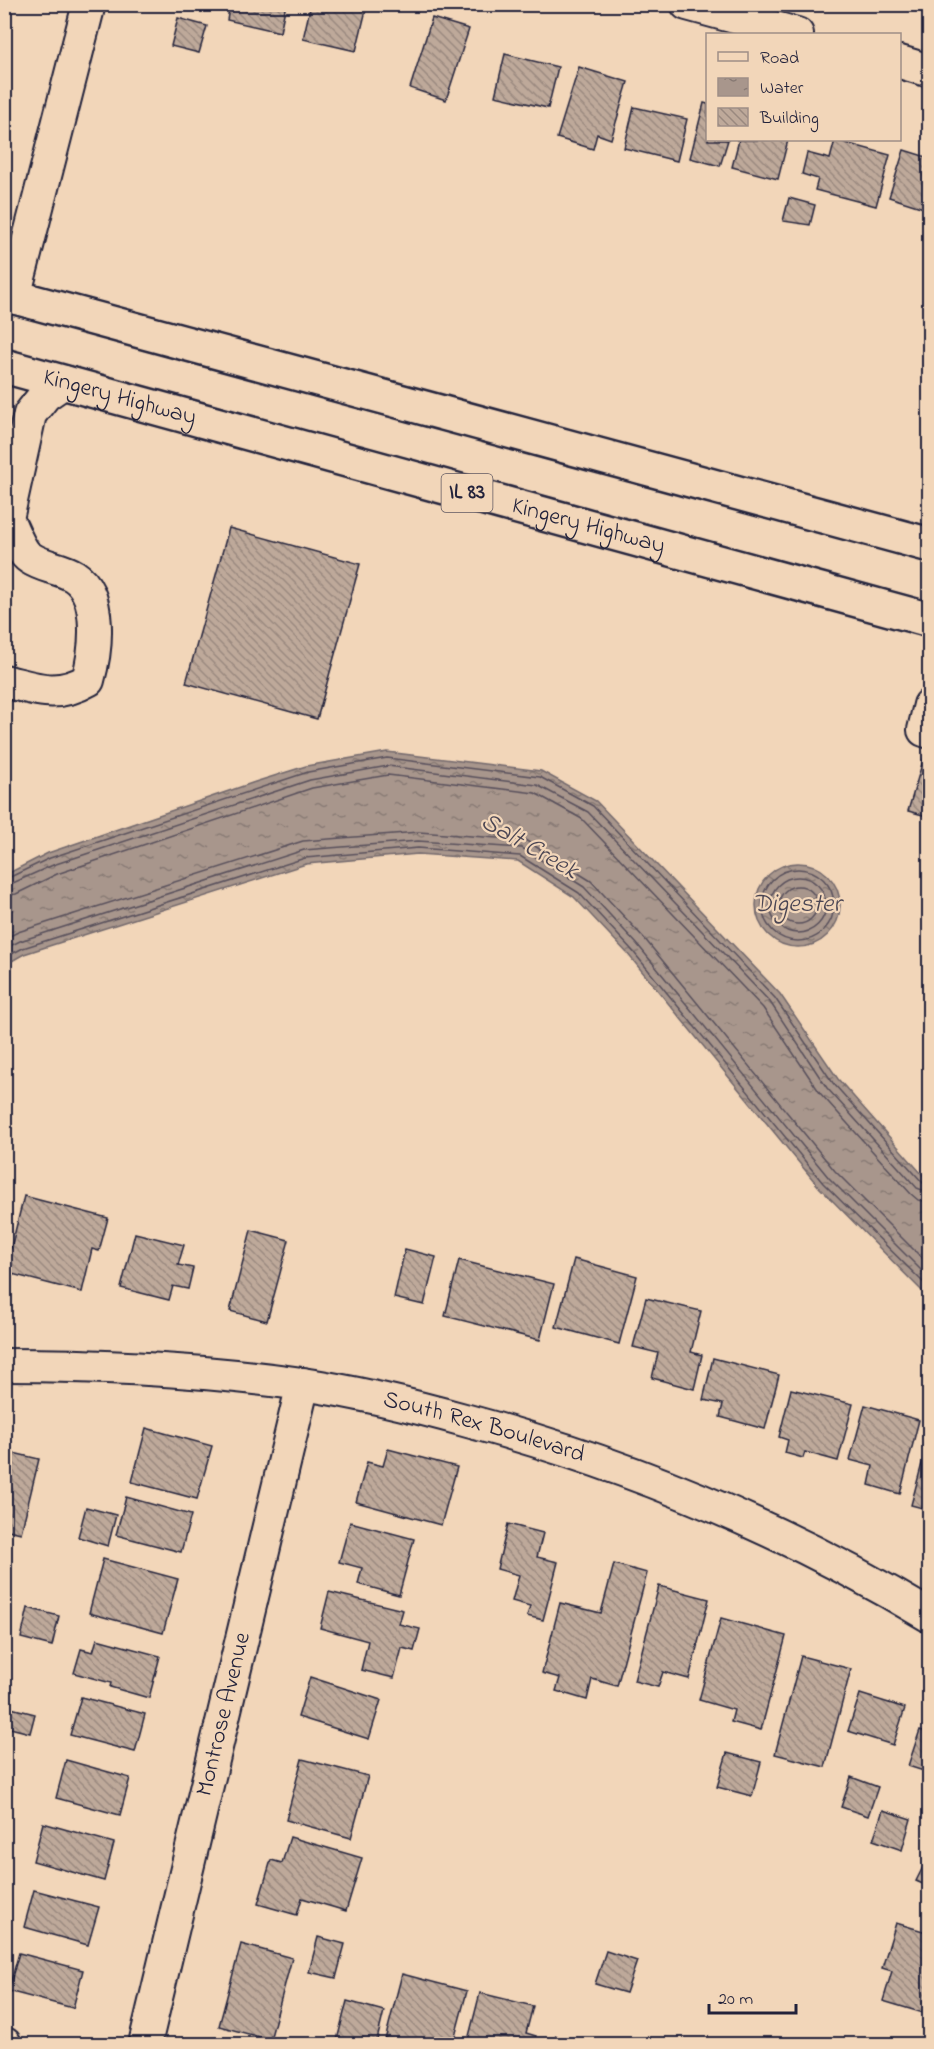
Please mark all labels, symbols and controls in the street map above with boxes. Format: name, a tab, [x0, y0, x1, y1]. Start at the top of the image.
legend	[706, 33, 901, 141]
text: Road	[760, 46, 799, 72]
text: Water	[760, 76, 804, 102]
text: Building	[759, 106, 819, 133]
street label: Kingery Highway	[39, 360, 200, 436]
road number: IL 83	[442, 474, 492, 512]
street label: Kingery Highway	[508, 489, 669, 565]
water label: Salt Creek	[473, 804, 586, 891]
water label: Digester	[753, 886, 844, 924]
street label: South Rex Boulevard	[380, 1382, 590, 1473]
street label: Montrose Avenue	[187, 1628, 261, 1800]
scale bar	[709, 1977, 796, 2015]
text: 20 m	[718, 1987, 753, 2013]

